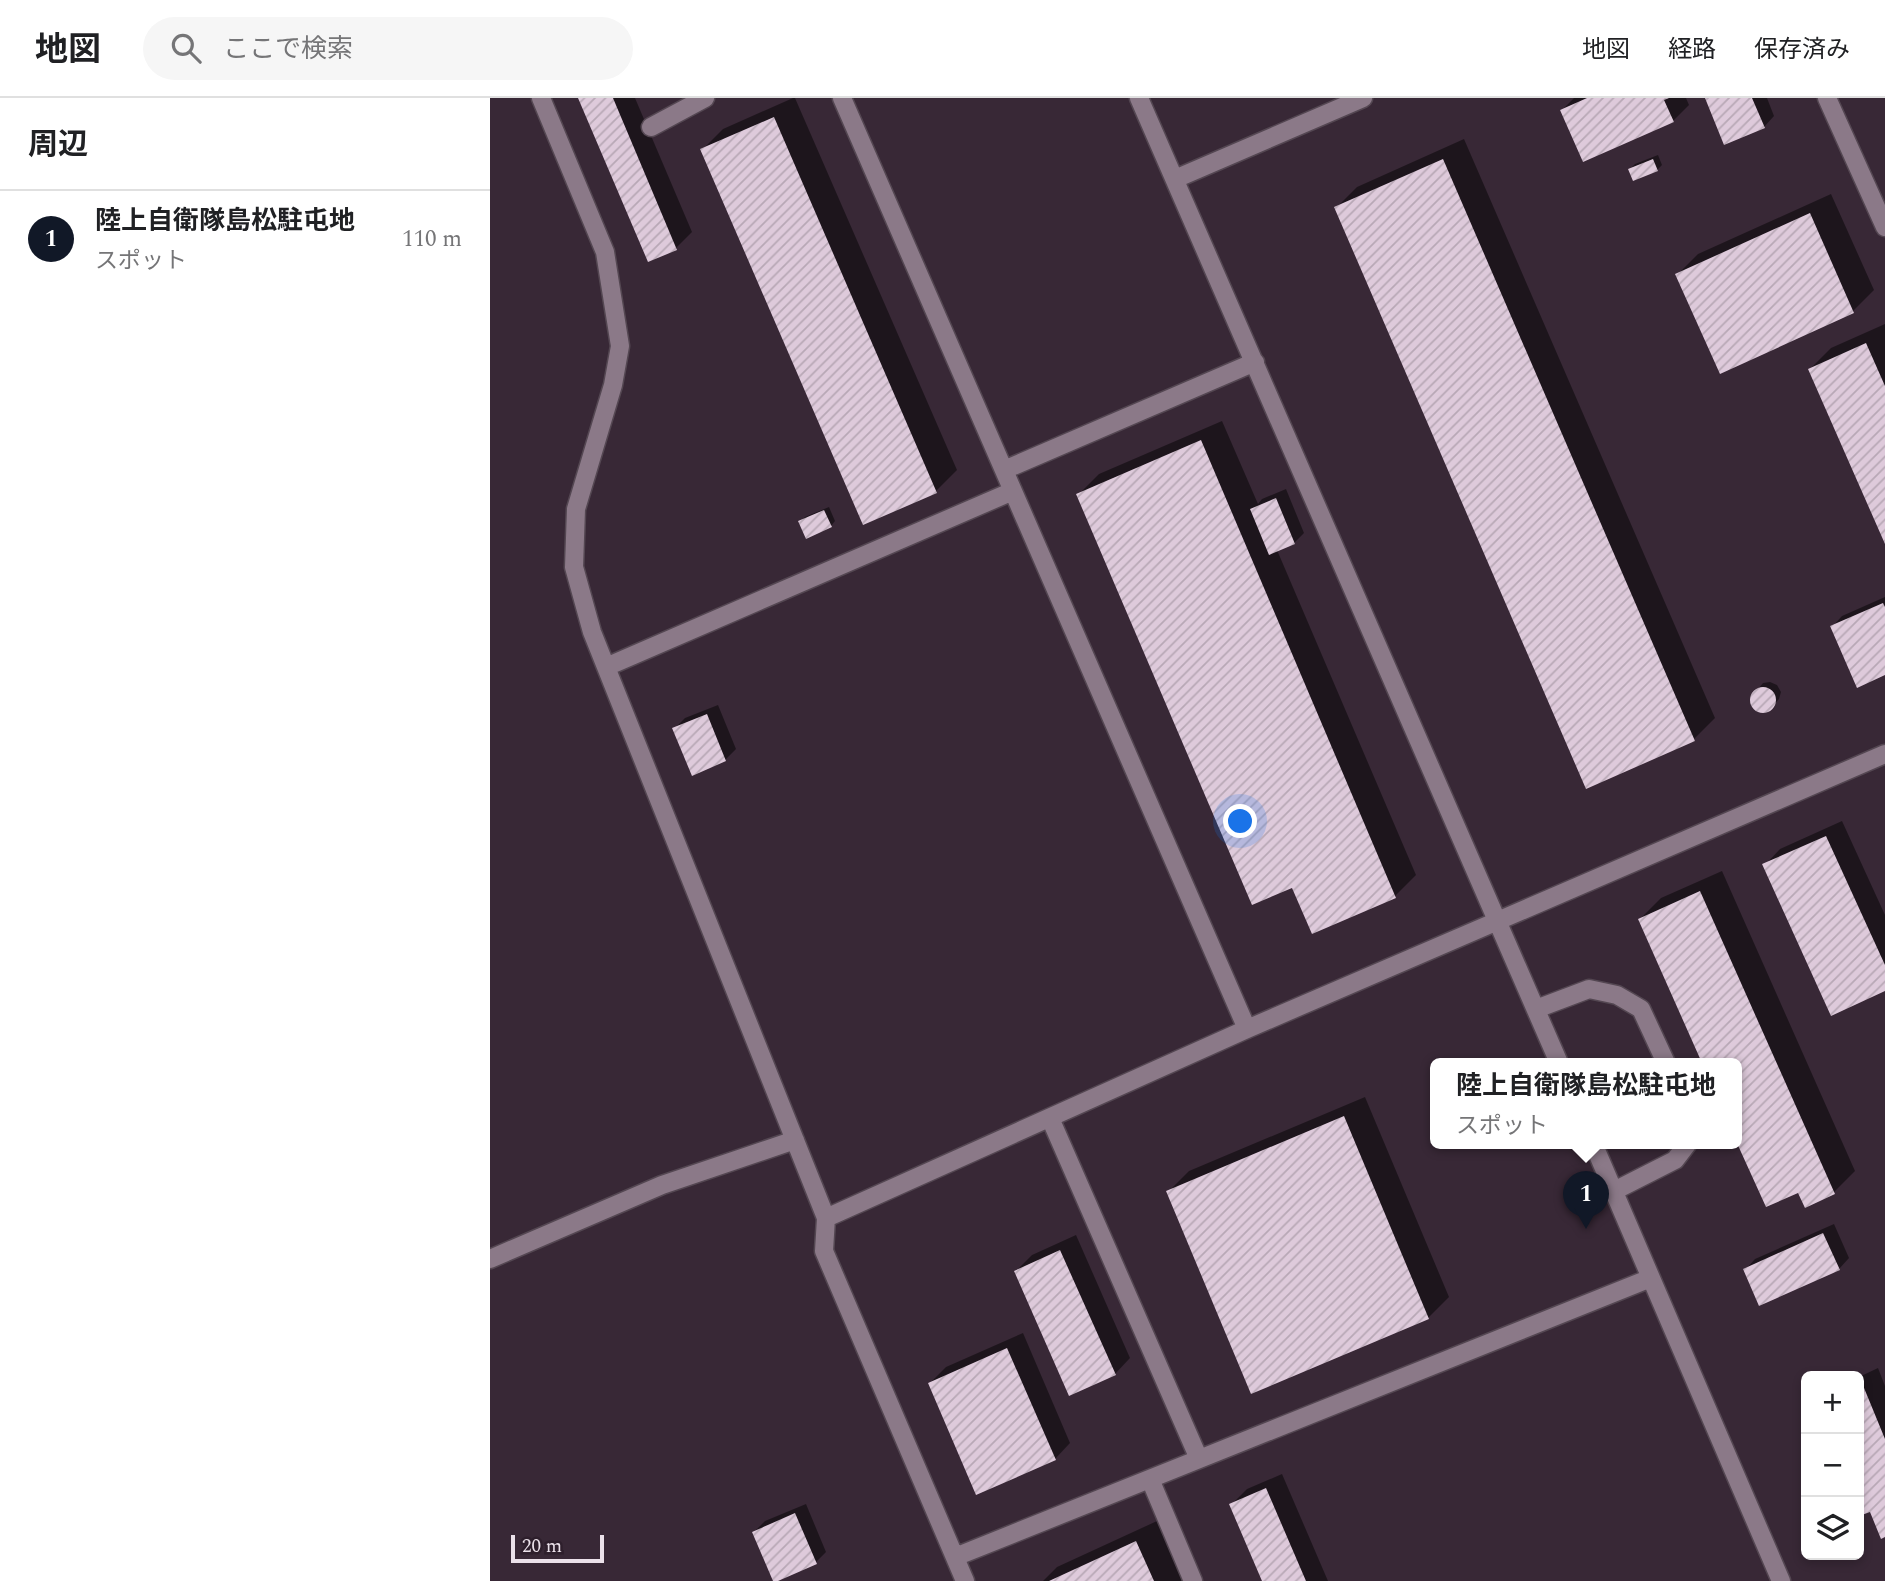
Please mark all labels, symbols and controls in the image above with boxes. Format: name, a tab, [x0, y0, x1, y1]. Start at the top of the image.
search box	[143, 17, 633, 80]
text: 地図	[35, 25, 101, 75]
icon: search	[167, 29, 205, 67]
text: ここで検索	[223, 29, 353, 69]
text: 地図	[1582, 32, 1630, 68]
text: 経路	[1668, 32, 1716, 68]
text: 保存済み	[1754, 32, 1850, 68]
text: 周辺	[28, 122, 88, 168]
text: 陸上自衛隊島松駐屯地	[95, 201, 355, 241]
text: 1	[45, 222, 57, 257]
text: 110 m	[402, 222, 462, 257]
text: スポット	[95, 244, 187, 279]
your location	[1223, 804, 1257, 838]
popup	[1430, 1058, 1742, 1149]
text: 陸上自衛隊島松駐屯地	[1456, 1066, 1716, 1106]
text: スポット	[1456, 1109, 1548, 1144]
pin: 1	[1563, 1171, 1609, 1229]
map controls	[1801, 1371, 1864, 1560]
button: +	[1801, 1371, 1864, 1434]
button: −	[1801, 1434, 1864, 1497]
button: layers	[1801, 1497, 1864, 1560]
scale bar	[511, 1532, 604, 1564]
text: 20 m	[522, 1532, 562, 1561]

